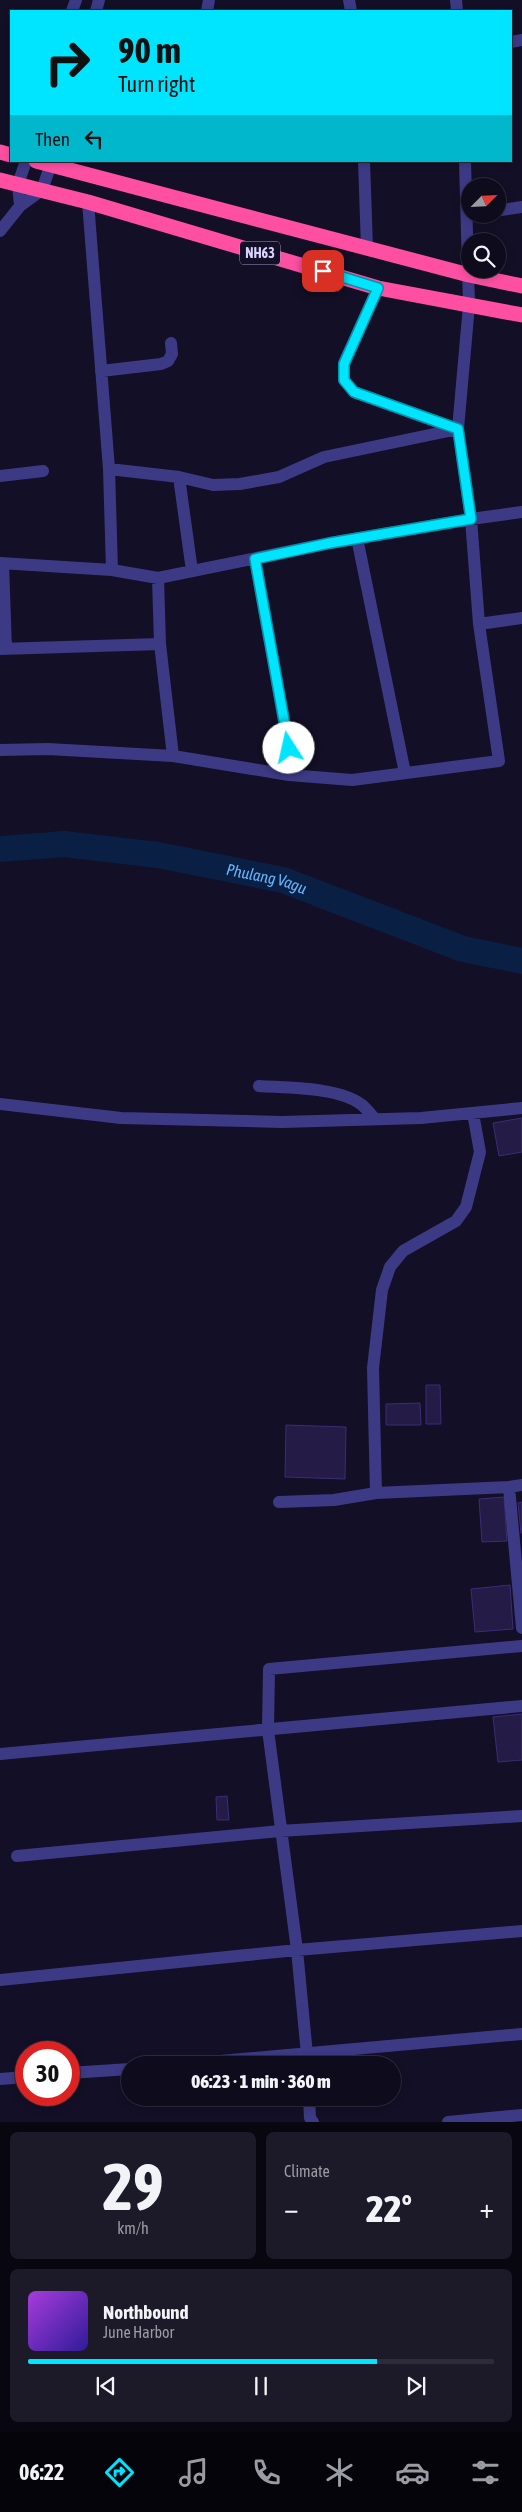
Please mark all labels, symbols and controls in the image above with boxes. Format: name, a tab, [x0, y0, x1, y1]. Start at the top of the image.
icon: right	[35, 30, 100, 95]
text: 90 m	[118, 30, 181, 70]
text: Turn right	[118, 71, 195, 97]
icon: left	[80, 125, 108, 153]
text: Then	[35, 128, 70, 150]
north arrow	[461, 178, 506, 222]
map controls	[461, 178, 506, 278]
button: search	[461, 233, 506, 278]
road number: NH63	[240, 242, 280, 264]
pin	[302, 250, 344, 292]
icon: arrive	[309, 257, 337, 285]
position arrow	[262, 721, 314, 773]
water label: Phulang Vagu	[225, 860, 310, 897]
speed limit sign: 30	[15, 2041, 80, 2106]
text: 06:23 · 1 min · 360 m	[191, 2070, 331, 2092]
text: 29	[102, 2149, 164, 2224]
text: Climate	[284, 2162, 330, 2180]
text: 22°	[366, 2187, 412, 2230]
text: −	[284, 2192, 299, 2224]
text: +	[479, 2192, 494, 2224]
text: km/h	[117, 2219, 149, 2237]
text: Northbound	[103, 2301, 189, 2323]
text: June Harbor	[103, 2323, 174, 2341]
icon: previous	[92, 2372, 120, 2400]
icon: pause	[247, 2372, 275, 2400]
icon: next	[402, 2372, 430, 2400]
icon: directions	[102, 2455, 137, 2490]
icon: music	[176, 2455, 211, 2490]
icon: phone	[249, 2455, 284, 2490]
icon: climate	[322, 2455, 357, 2490]
icon: car	[395, 2455, 430, 2490]
icon: filters	[468, 2455, 503, 2490]
text: 06:22	[19, 2459, 64, 2485]

